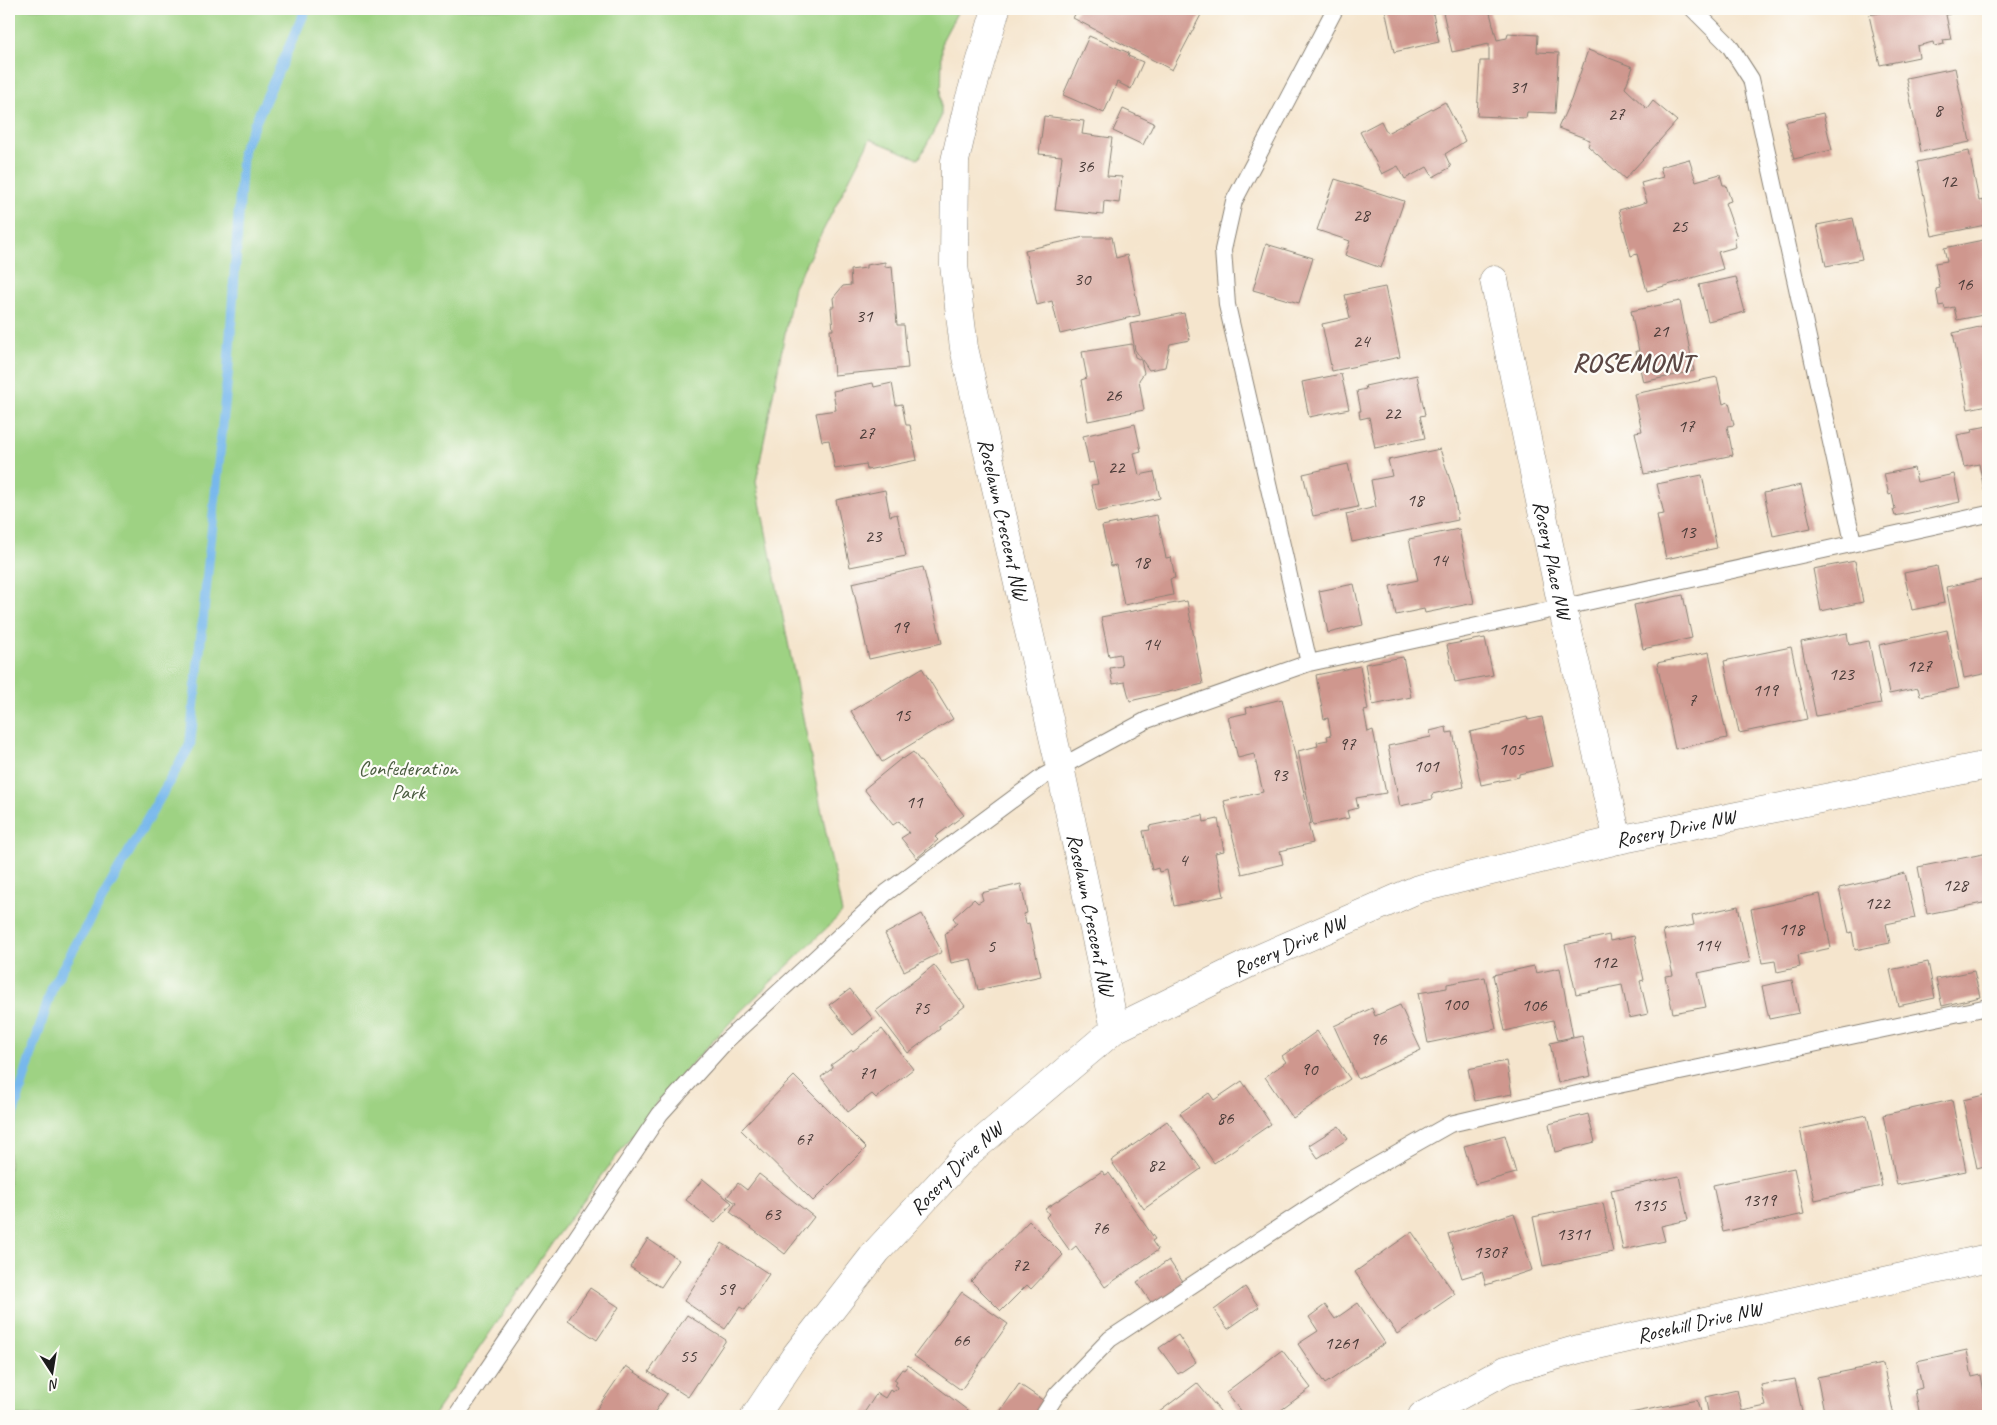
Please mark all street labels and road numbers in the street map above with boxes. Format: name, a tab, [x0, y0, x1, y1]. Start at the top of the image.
street label: Roselawn Crescent NW	[972, 436, 1035, 605]
street label: Rosery Place NW	[1527, 498, 1578, 625]
street label: Rosery Drive NW	[1613, 803, 1741, 853]
street label: Roselawn Crescent NW	[1061, 831, 1121, 1000]
street label: Rosery Drive NW	[1229, 908, 1353, 982]
street label: Rosery Drive NW	[904, 1114, 1011, 1220]
street label: Rosehill Drive NW	[1634, 1295, 1767, 1349]

